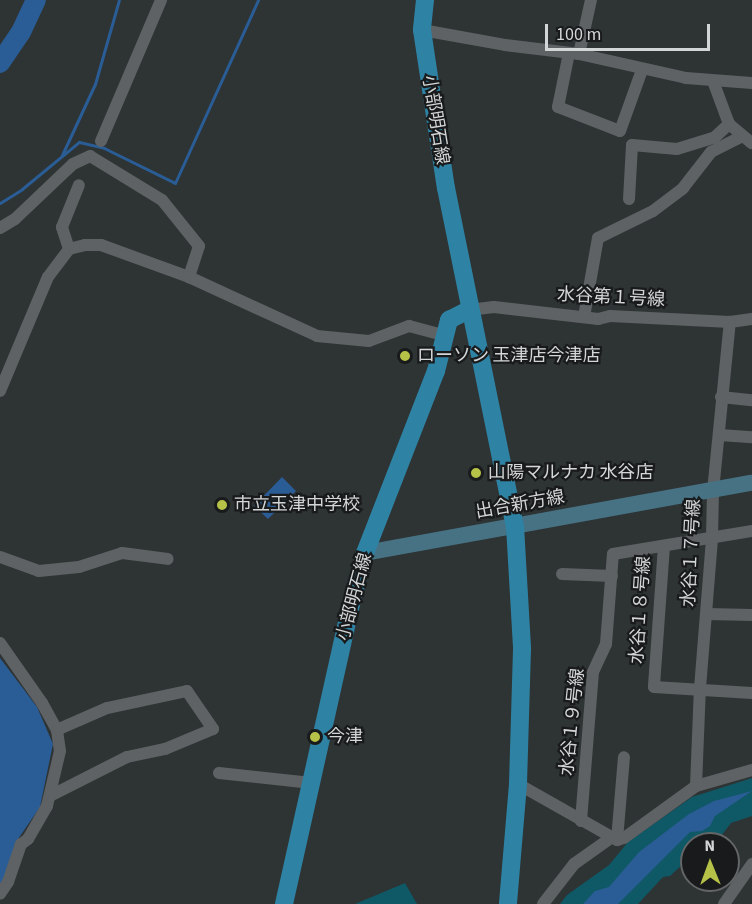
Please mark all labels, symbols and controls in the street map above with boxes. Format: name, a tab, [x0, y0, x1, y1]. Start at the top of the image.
scale bar	[548, 12, 713, 50]
text: 100 m	[556, 22, 601, 47]
street label: 小部明石線	[417, 74, 453, 166]
street label: 水谷第１号線	[557, 284, 665, 312]
place label: ローソン 玉津店今津店	[417, 345, 601, 367]
marker: ローソン 玉津店今津店	[398, 349, 412, 363]
place label: 山陽マルナカ 水谷店	[488, 462, 654, 484]
marker: 山陽マルナカ 水谷店	[469, 466, 483, 480]
street label: 出合新方線	[474, 487, 566, 523]
place label: 市立玉津中学校	[234, 494, 360, 516]
marker: 市立玉津中学校	[215, 498, 229, 512]
street label: 水谷１７号線	[678, 499, 706, 607]
street label: 小部明石線	[333, 551, 377, 643]
street label: 水谷１８号線	[626, 555, 656, 665]
street label: 水谷１９号線	[557, 667, 589, 777]
place label: 今津	[327, 726, 363, 748]
marker: 今津	[308, 730, 322, 744]
north arrow	[680, 832, 740, 892]
text: N	[704, 835, 715, 857]

